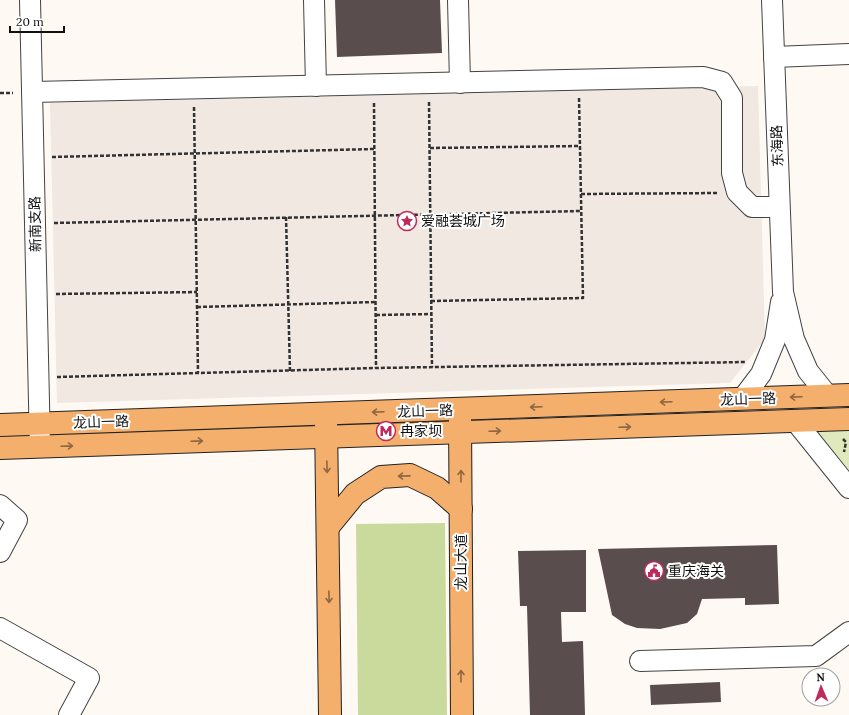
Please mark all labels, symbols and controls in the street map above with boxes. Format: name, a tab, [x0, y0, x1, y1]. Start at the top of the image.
scale bar	[10, 8, 64, 34]
text: 20 m	[16, 14, 44, 29]
street label: 东海路	[767, 125, 787, 167]
street label: 新南支路	[26, 196, 44, 252]
place icon: 爱融荟城广场	[396, 210, 418, 232]
place label: 爱融荟城广场	[421, 212, 505, 230]
street label: 龙山一路	[720, 389, 776, 409]
one-way arrow	[790, 393, 803, 401]
one-way arrow	[660, 398, 673, 405]
street label: 龙山一路	[397, 401, 453, 421]
one-way arrow	[530, 403, 543, 411]
one-way arrow	[372, 409, 385, 416]
street label: 龙山一路	[73, 412, 129, 432]
metro station icon: 冉家坝	[375, 420, 397, 442]
place label: 冉家坝	[400, 422, 442, 440]
one-way arrow	[618, 423, 631, 430]
one-way arrow	[488, 427, 501, 435]
one-way arrow	[190, 437, 203, 445]
one-way arrow	[60, 442, 73, 450]
one-way arrow	[323, 460, 331, 473]
one-way arrow	[457, 470, 464, 483]
one-way arrow	[398, 472, 411, 480]
street label: 龙山大道	[452, 534, 470, 590]
public building icon: 重庆海关	[643, 560, 665, 582]
place label: 重庆海关	[668, 562, 724, 580]
one-way arrow	[325, 590, 332, 603]
north arrow	[801, 667, 841, 707]
one-way arrow	[458, 670, 465, 683]
text: N	[816, 670, 826, 684]

